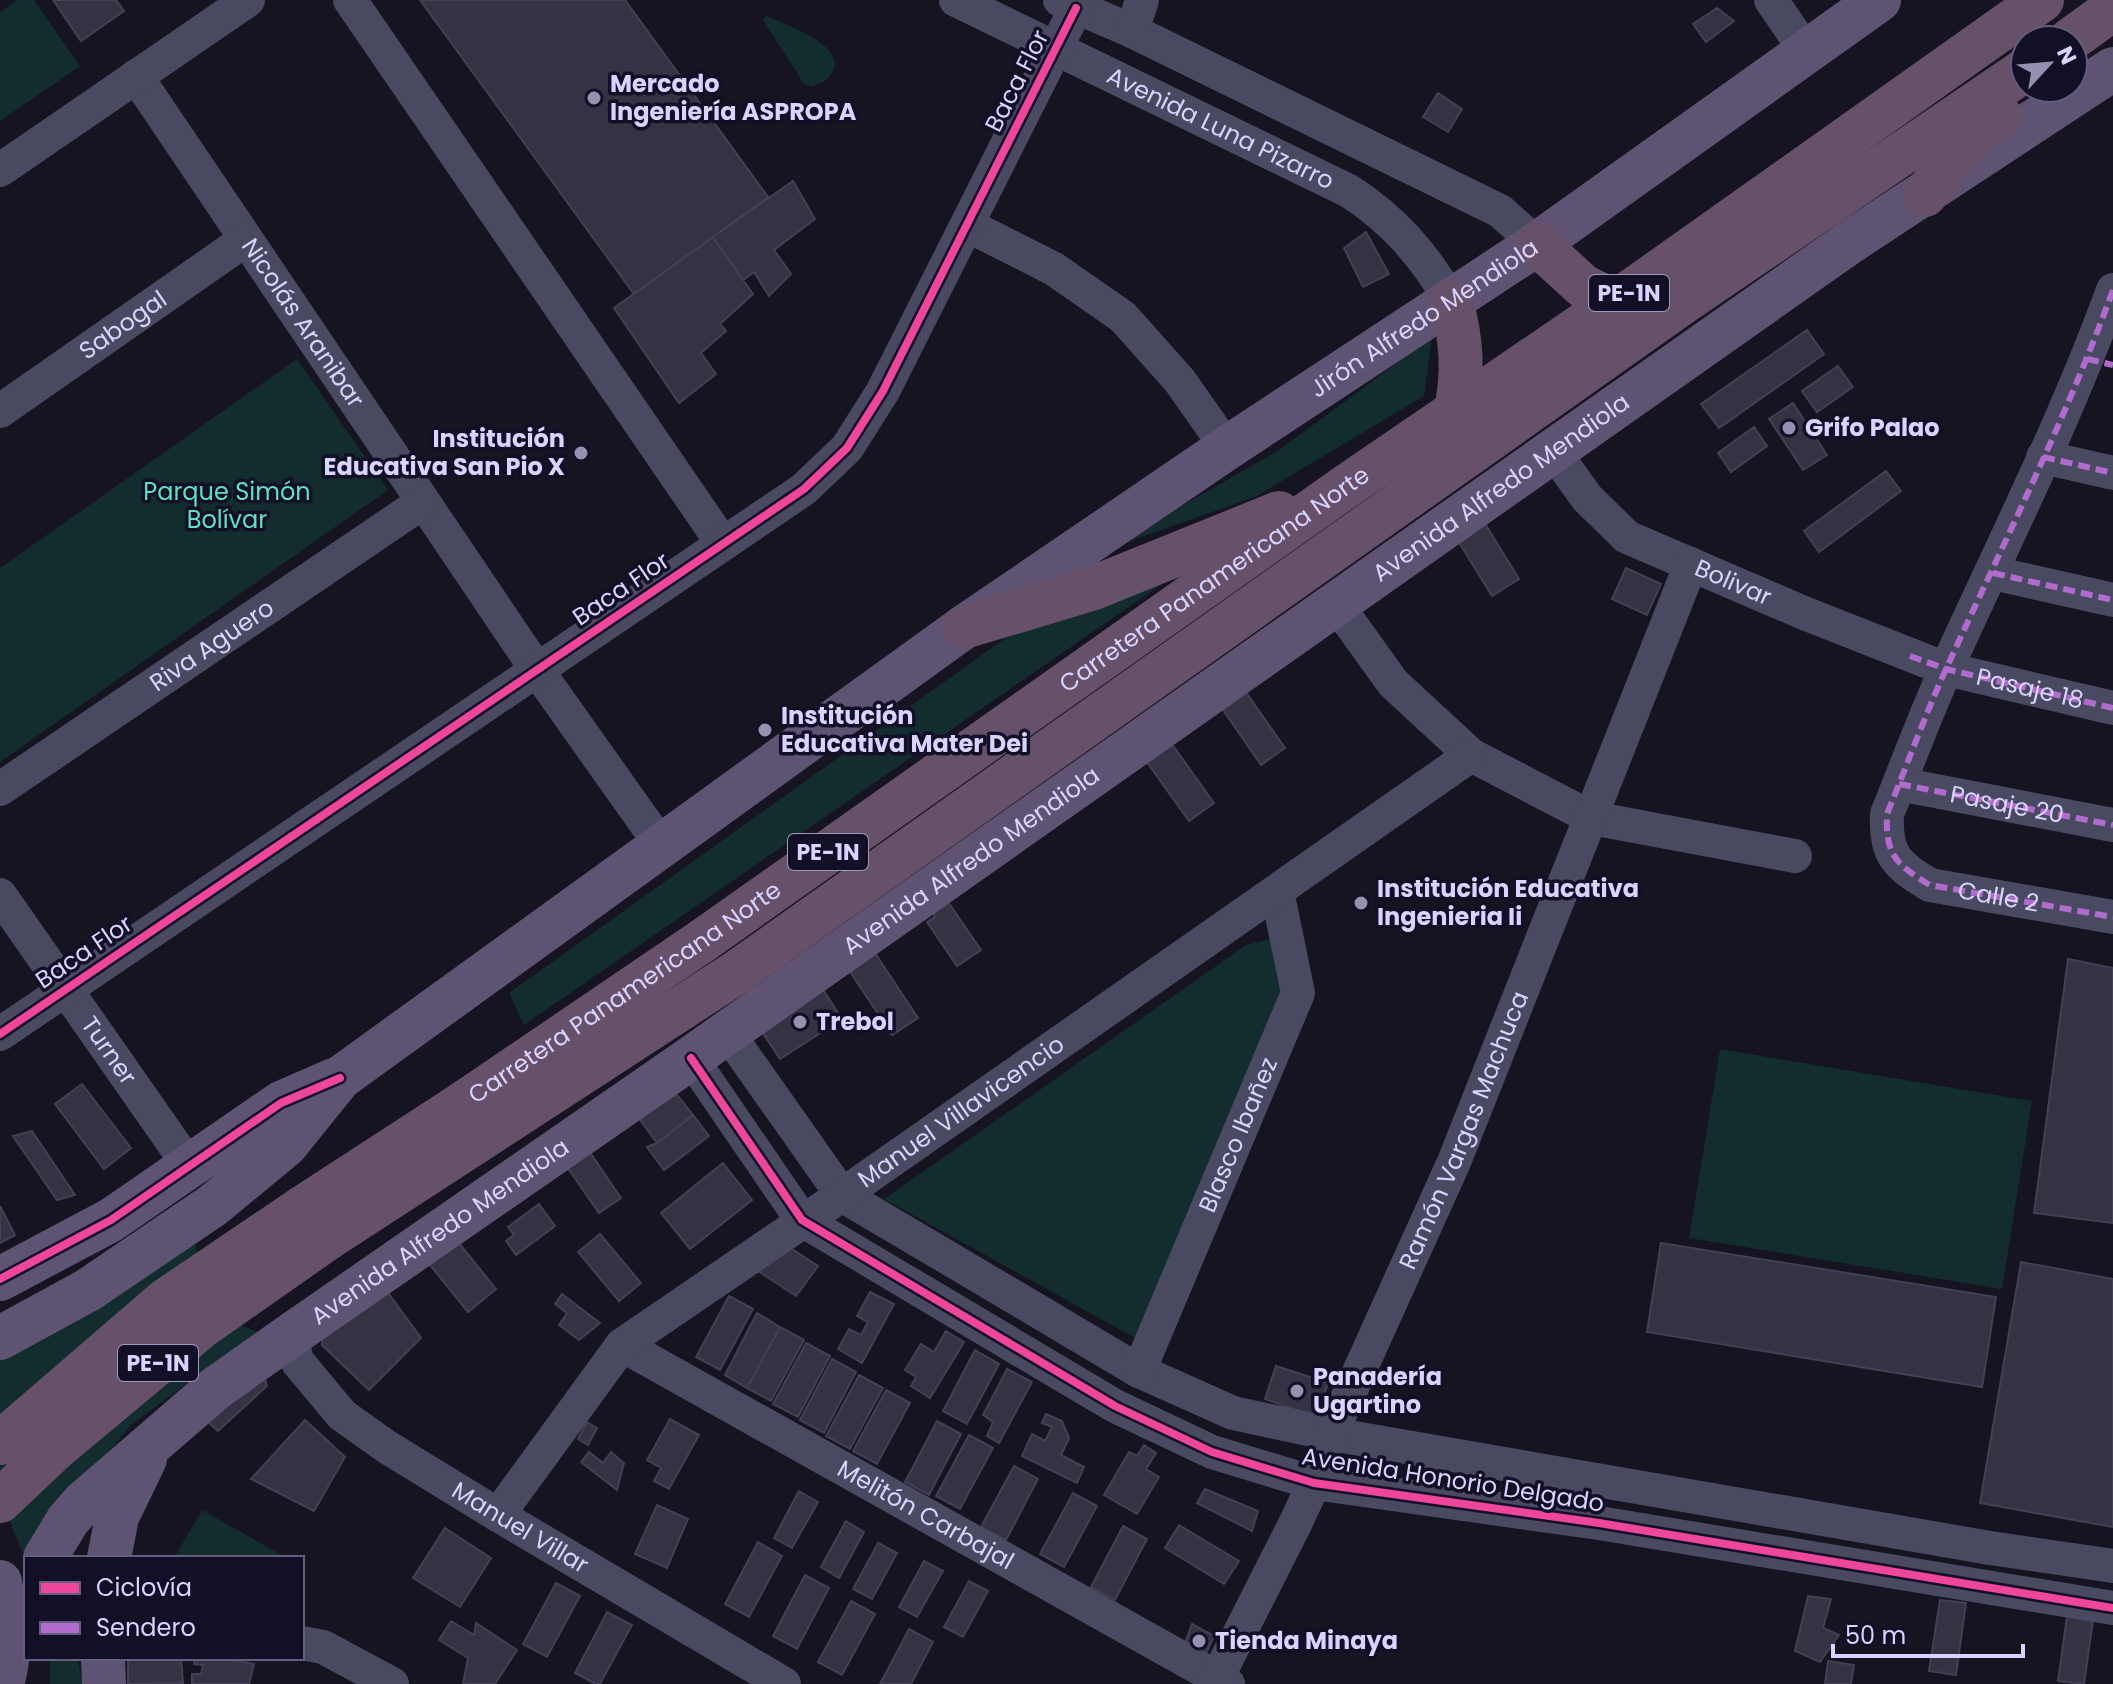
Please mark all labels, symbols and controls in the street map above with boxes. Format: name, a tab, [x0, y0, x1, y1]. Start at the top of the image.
street label: Baca Flor	[977, 24, 1056, 137]
north arrow	[2009, 24, 2089, 104]
text: N	[2049, 41, 2084, 70]
street label: Avenida Luna Pizarro	[1102, 59, 1340, 197]
place label: Mercado Ingeniería ASPROPA	[610, 67, 857, 128]
marker: Mercado Ingeniería ASPROPA	[585, 89, 603, 107]
street label: Nicolás Aranibar	[234, 231, 372, 414]
street label: Jirón Alfredo Mendiola	[1303, 231, 1545, 405]
road number: PE-1N	[1589, 275, 1669, 311]
street label: Sabogal	[72, 283, 173, 367]
street label: Avenida Alfredo Mendiola	[1366, 385, 1636, 589]
place label: Grifo Palao	[1805, 411, 1940, 444]
marker: Grifo Palao	[1780, 419, 1798, 437]
place label: Institución Educativa San Pio X	[324, 422, 565, 483]
marker: Institución Educativa San Pio X	[572, 444, 590, 462]
street label: Carretera Panamericana Norte	[1052, 458, 1376, 700]
park label: Parque Simón Bolívar	[143, 475, 311, 536]
street label: Baca Flor	[566, 544, 676, 633]
street label: Bolivar	[1690, 551, 1777, 613]
street label: Riva Aguero	[143, 591, 280, 699]
street label: Pasaje 18	[1973, 660, 2087, 717]
place label: Institución Educativa Mater Dei	[781, 699, 1028, 760]
marker: Institución Educativa Mater Dei	[756, 721, 774, 739]
street label: Avenida Alfredo Mendiola	[836, 758, 1106, 962]
street label: Pasaje 20	[1948, 777, 2067, 831]
road number: PE-1N	[788, 834, 868, 870]
place label: Institución Educativa Ingenieria Ii	[1377, 872, 1639, 933]
street label: Carretera Panamericana Norte	[461, 873, 788, 1111]
street label: Calle 2	[1955, 873, 2042, 920]
marker: Institución Educativa Ingenieria Ii	[1352, 894, 1370, 912]
street label: Baca Flor	[29, 907, 139, 996]
street label: Ramón Vargas Machuca	[1391, 986, 1536, 1274]
place label: Trebol	[816, 1005, 894, 1038]
street label: Turner	[74, 1010, 145, 1091]
marker: Trebol	[791, 1013, 809, 1031]
street label: Manuel Villavicencio	[851, 1028, 1071, 1195]
street label: Blasco Ibañez	[1191, 1052, 1285, 1217]
street label: Avenida Alfredo Mendiola	[304, 1130, 575, 1332]
road number: PE-1N	[118, 1345, 198, 1381]
place label: Panadería Ugartino	[1313, 1360, 1442, 1421]
marker: Panadería Ugartino	[1288, 1382, 1306, 1400]
street label: Avenida Honorio Delgado	[1300, 1439, 1607, 1520]
street label: Melitón Carbajal	[832, 1452, 1020, 1577]
street label: Manuel Villar	[446, 1474, 595, 1581]
legend	[24, 1556, 304, 1660]
text: Ciclovía	[96, 1571, 192, 1604]
scale bar	[1833, 1608, 2023, 1658]
text: Sendero	[96, 1611, 196, 1644]
text: 50 m	[1845, 1619, 1906, 1652]
place label: Tienda Minaya	[1215, 1624, 1398, 1657]
marker: Tienda Minaya	[1190, 1632, 1208, 1650]

